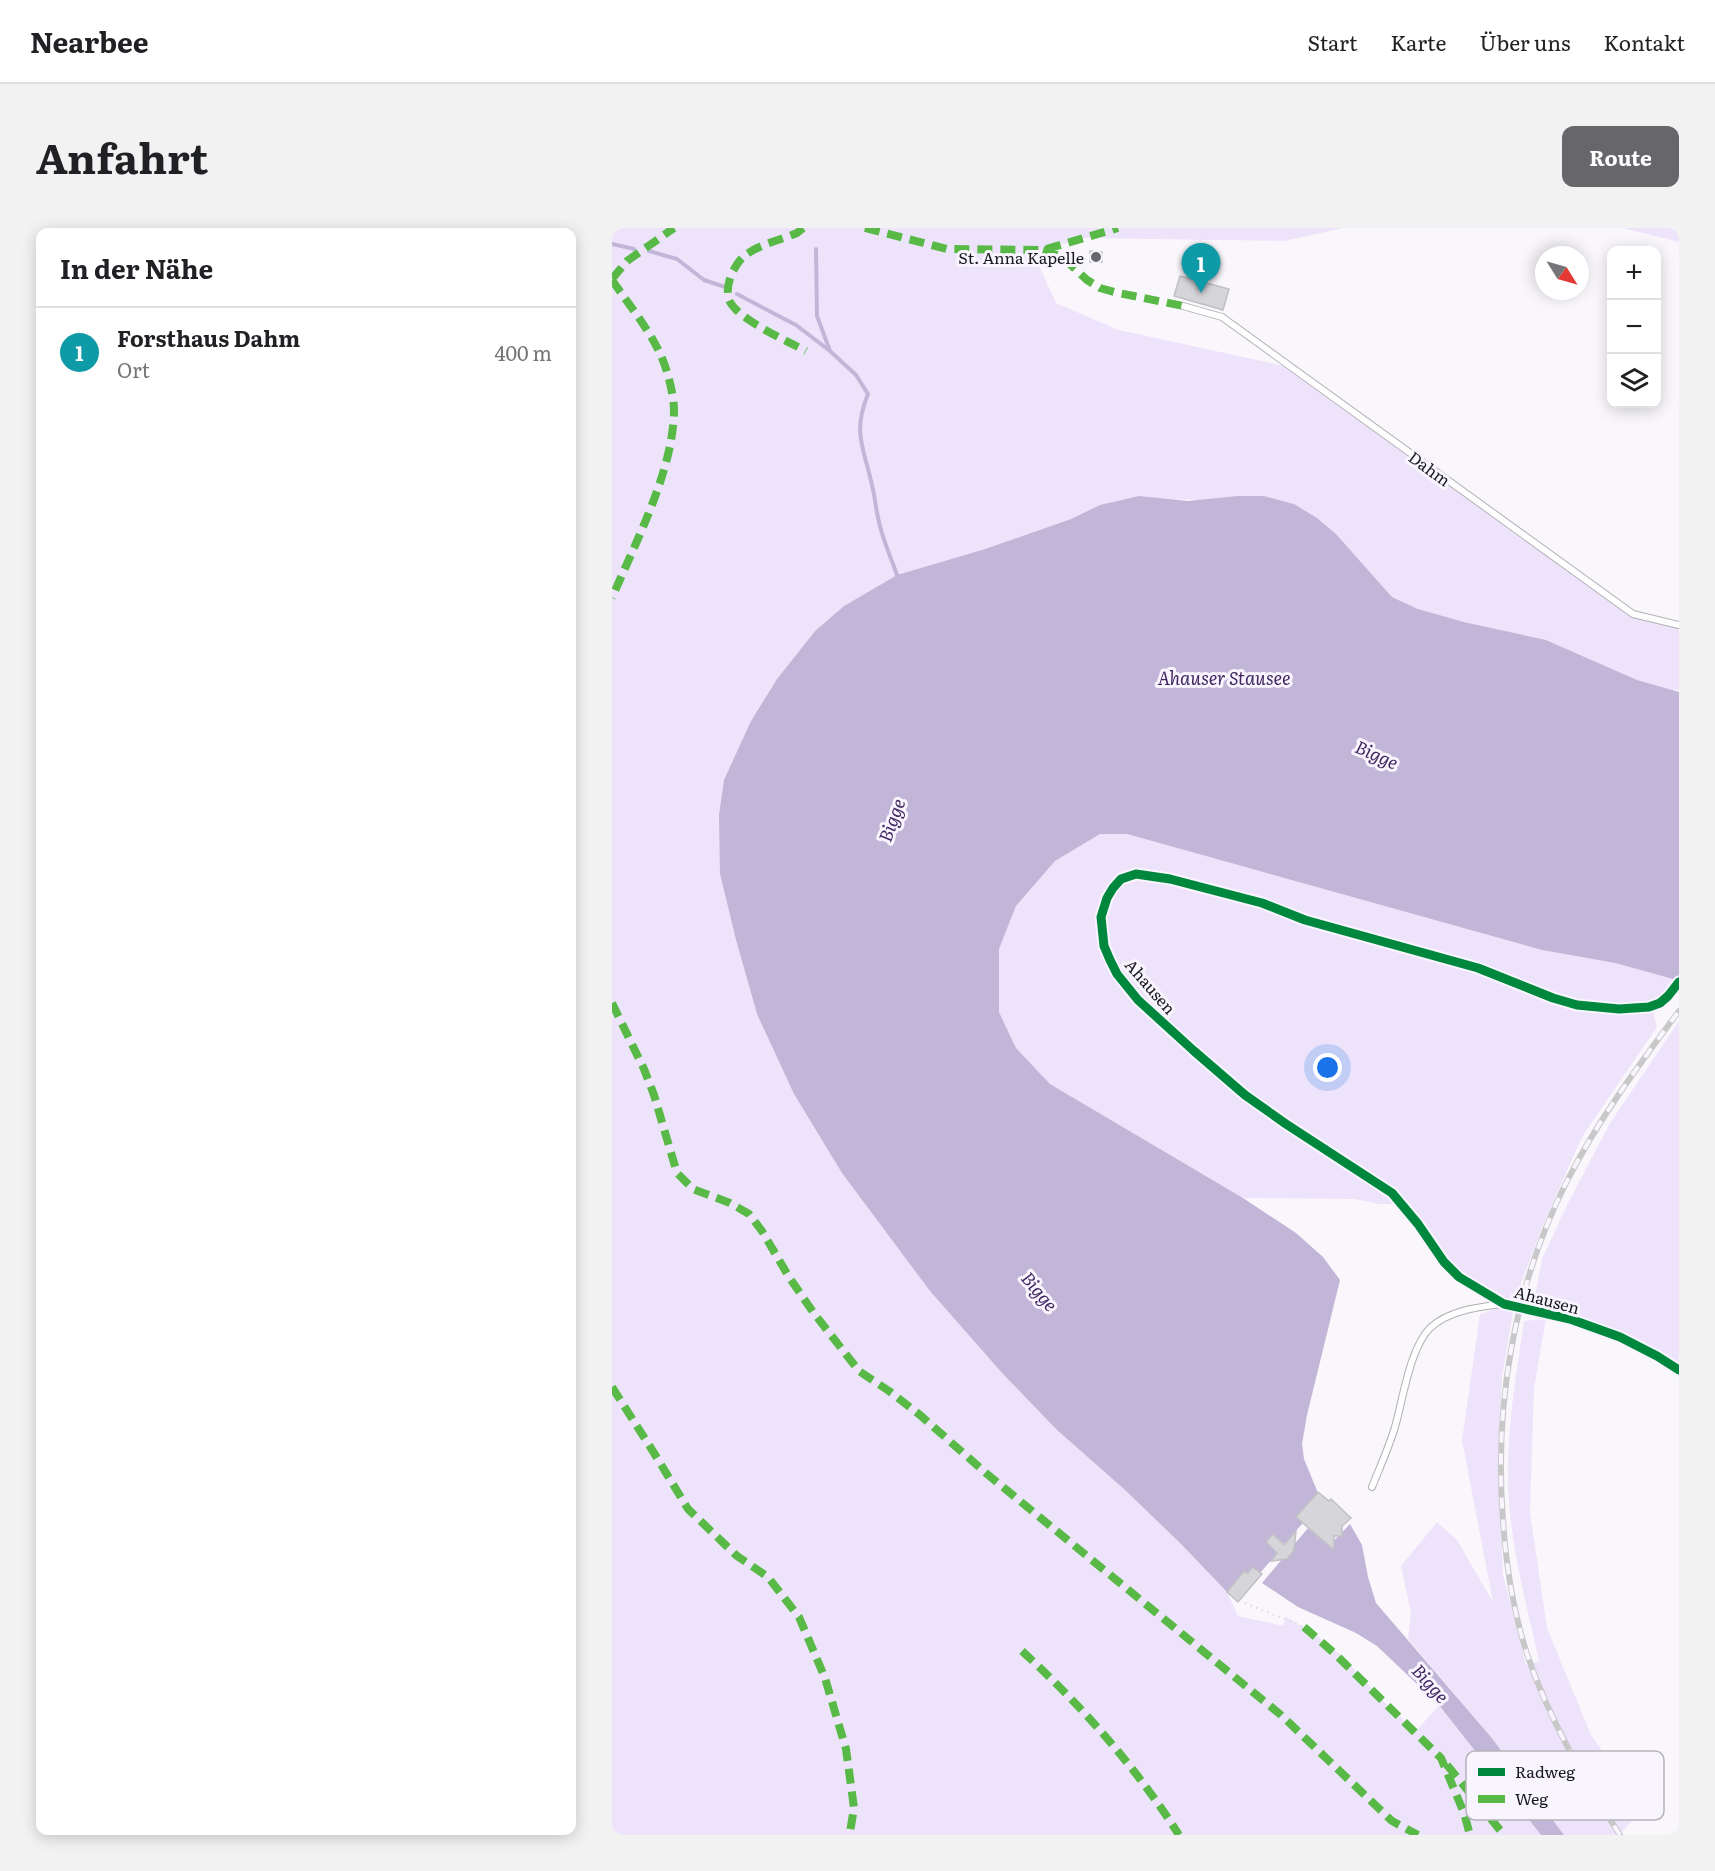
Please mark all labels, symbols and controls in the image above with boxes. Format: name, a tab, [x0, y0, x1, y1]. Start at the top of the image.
text: Nearbee	[30, 20, 149, 62]
text: Start	[1307, 26, 1358, 57]
text: Karte	[1391, 26, 1446, 57]
text: Über uns	[1479, 26, 1570, 57]
text: Kontakt	[1603, 26, 1685, 57]
text: Anfahrt	[36, 125, 208, 187]
button: Route	[1562, 126, 1679, 187]
pin: 1	[1182, 244, 1220, 293]
place label: St. Anna Kapelle	[958, 245, 1084, 269]
north arrow	[1535, 246, 1589, 300]
map controls	[1607, 246, 1661, 408]
button: +	[1607, 246, 1661, 300]
text: In der Nähe	[60, 248, 213, 287]
marker: St. Anna Kapelle	[1089, 250, 1103, 264]
button: −	[1607, 300, 1661, 354]
text: Forsthaus Dahm	[117, 321, 300, 354]
text: 1	[75, 337, 84, 367]
text: 400 m	[494, 337, 552, 367]
text: Ort	[117, 354, 150, 384]
button: layers	[1607, 354, 1661, 408]
street label: Dahm	[1404, 445, 1456, 492]
water label: Ahauser Stausee	[1157, 664, 1291, 691]
water label: Bigge	[1351, 733, 1403, 775]
water label: Bigge	[871, 794, 911, 846]
street label: Ahausen	[1120, 953, 1182, 1019]
your location	[1313, 1053, 1342, 1082]
water label: Bigge	[1015, 1265, 1065, 1317]
street label: Ahausen	[1512, 1279, 1583, 1319]
water label: Bigge	[1406, 1657, 1456, 1709]
legend	[1466, 1751, 1664, 1820]
text: Radweg	[1515, 1759, 1575, 1783]
text: Weg	[1515, 1786, 1548, 1810]

